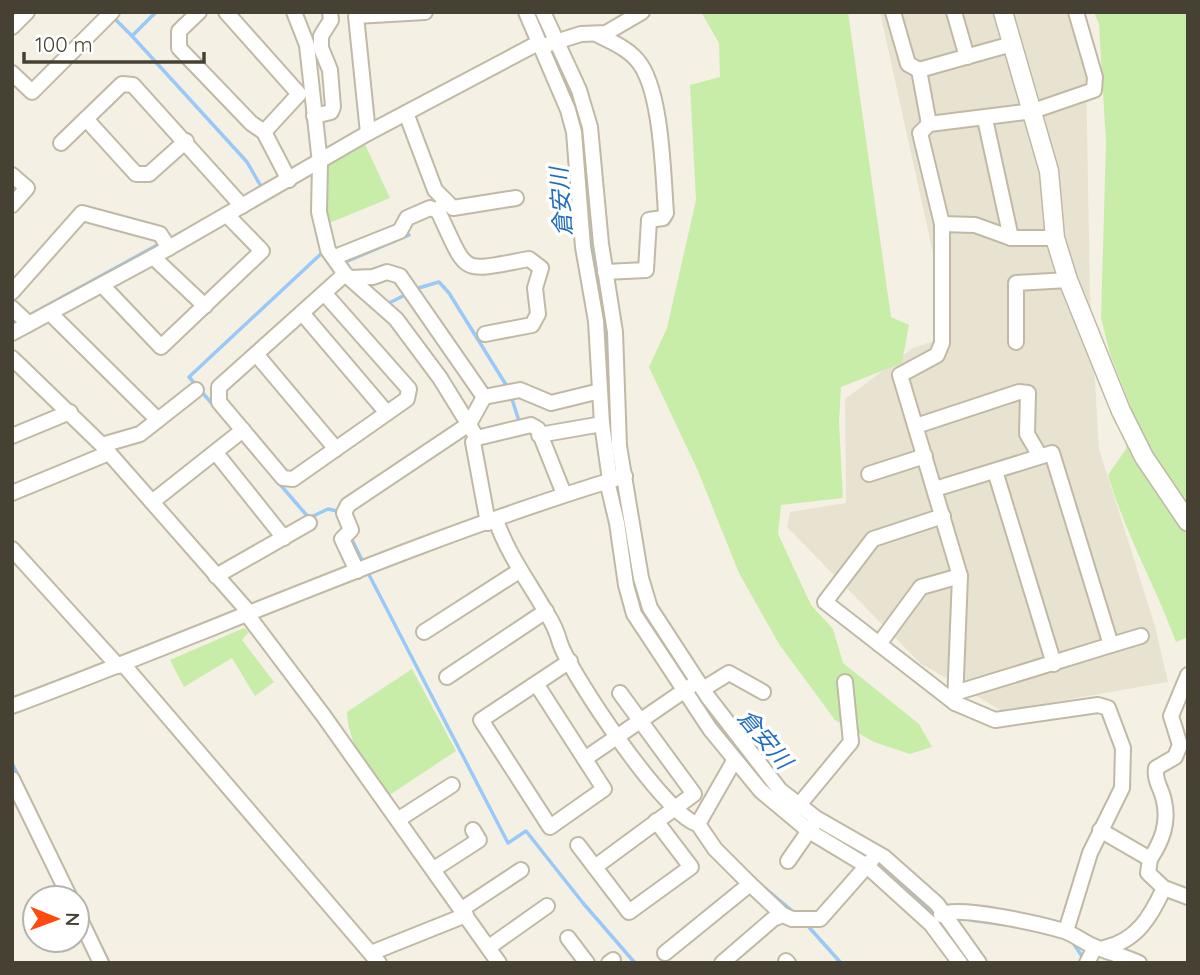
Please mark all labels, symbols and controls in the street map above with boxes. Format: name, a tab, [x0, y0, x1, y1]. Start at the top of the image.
scale bar	[24, 21, 205, 65]
text: 100 m	[35, 31, 93, 57]
water label: 倉安川	[543, 164, 577, 237]
water label: 倉安川	[732, 703, 801, 777]
north arrow	[21, 884, 91, 954]
text: N	[61, 912, 85, 926]

